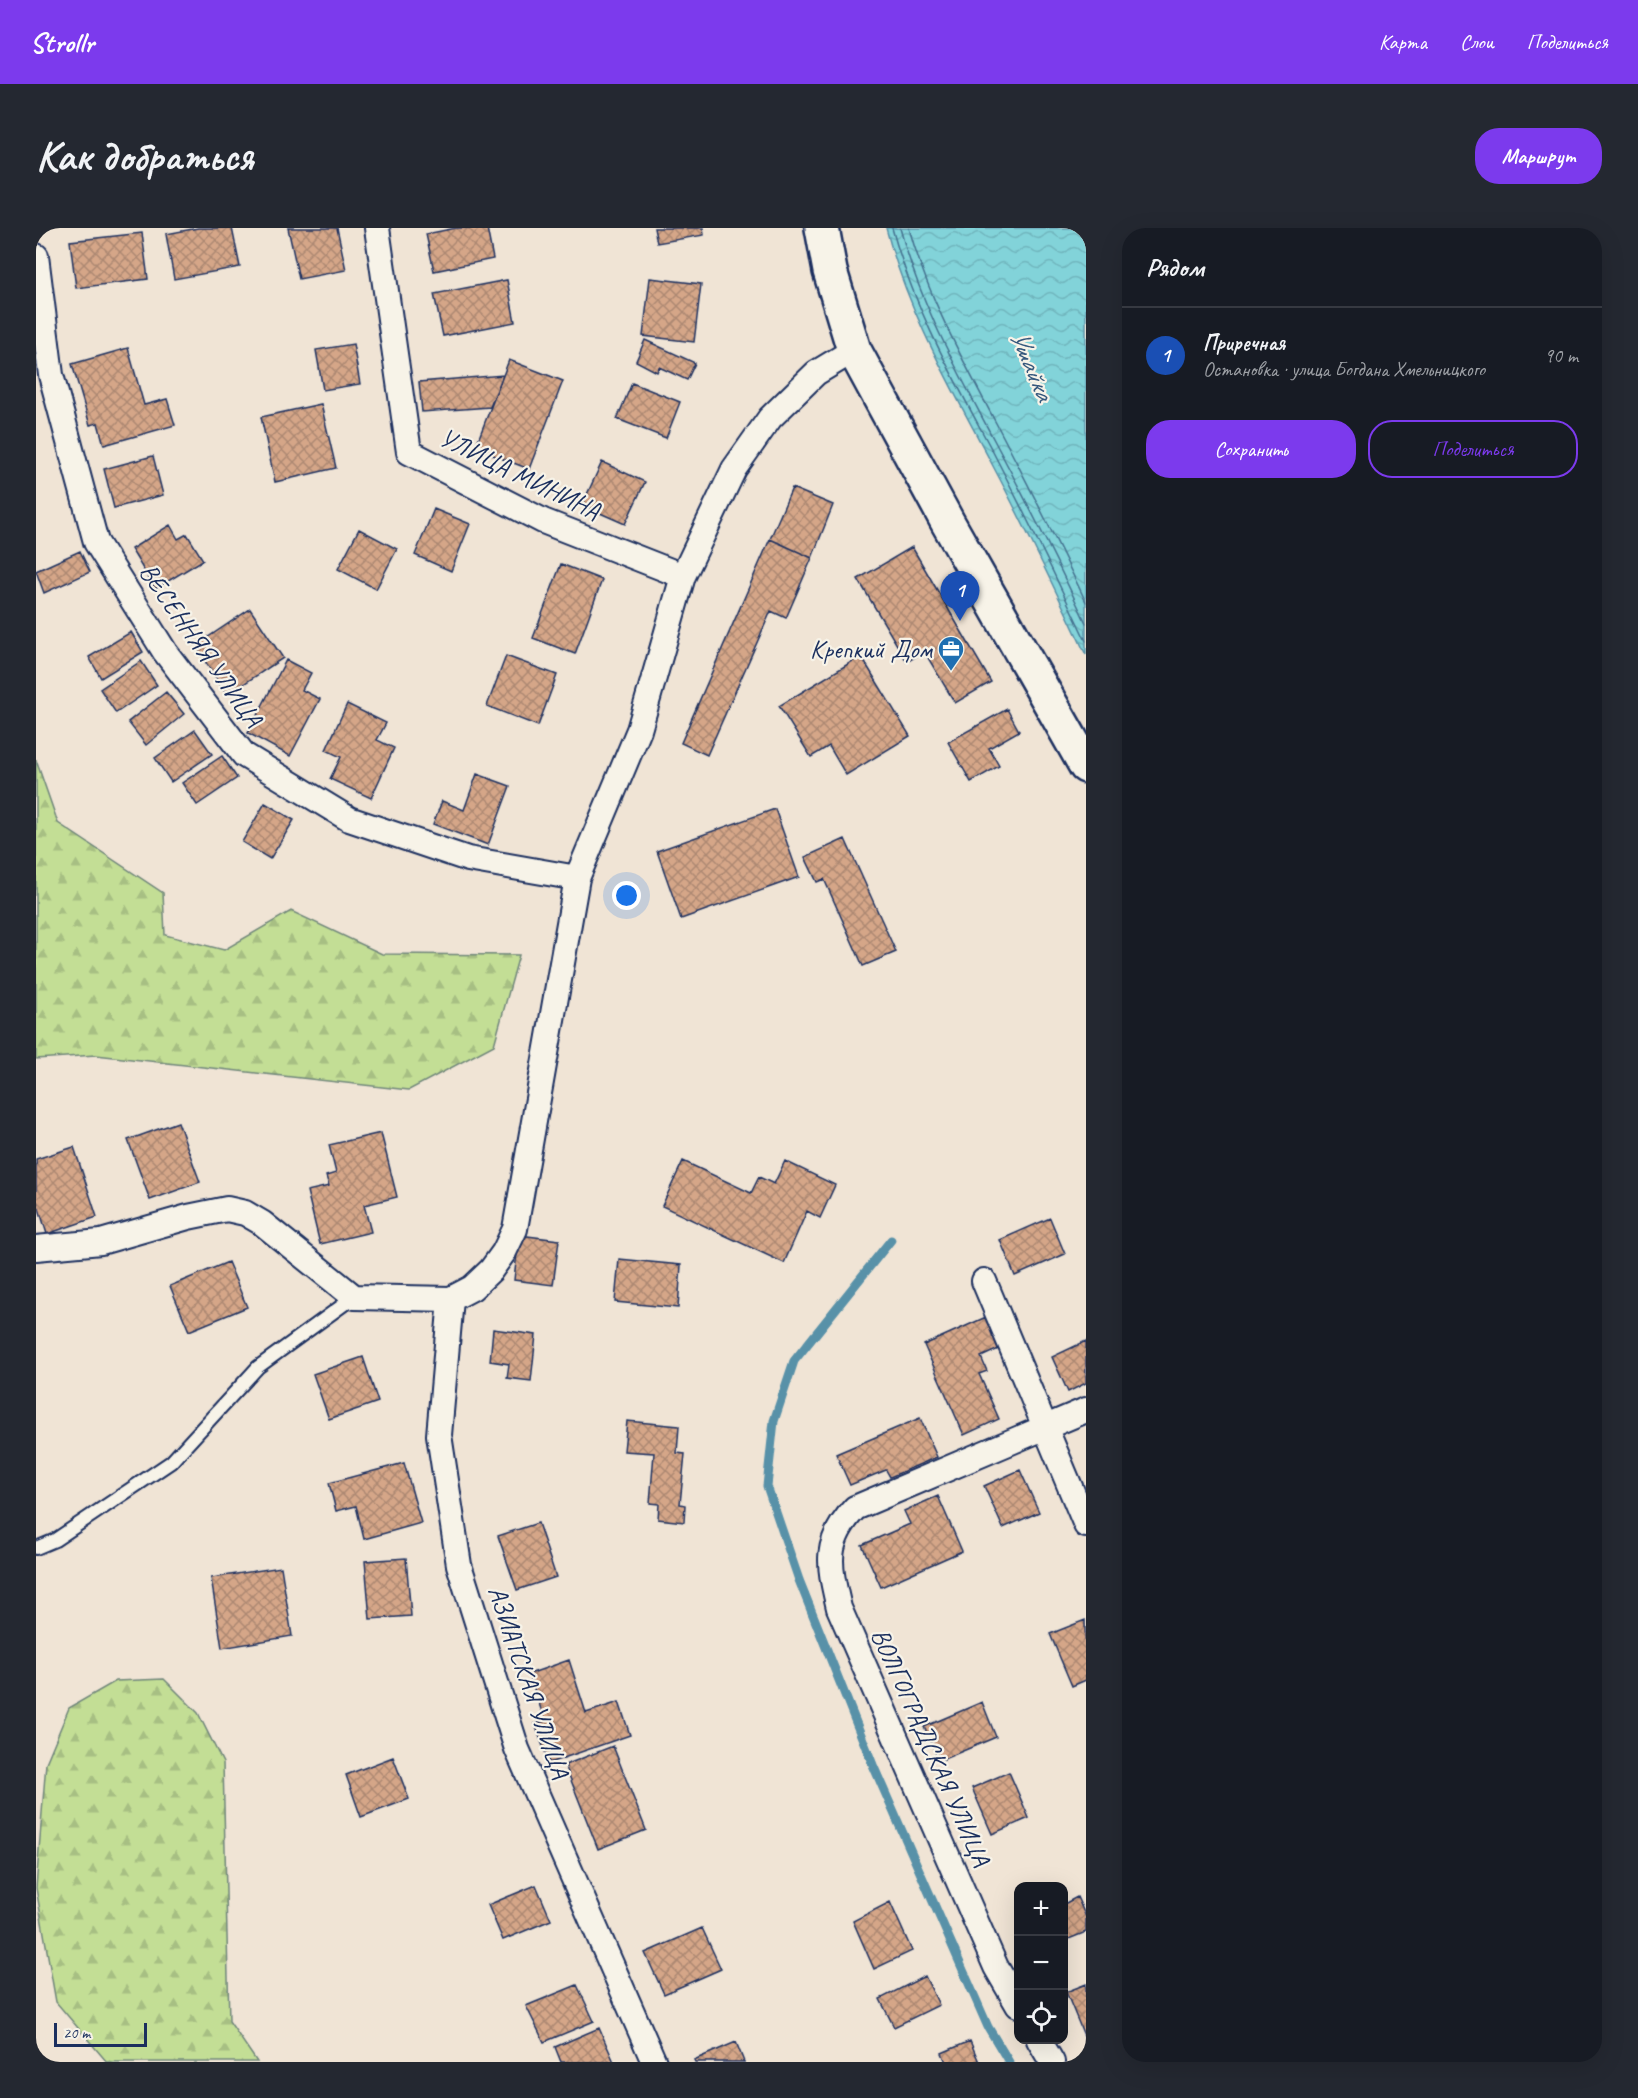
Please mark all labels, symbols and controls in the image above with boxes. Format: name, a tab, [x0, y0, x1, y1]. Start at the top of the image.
text: Strollr	[30, 25, 94, 60]
text: Карта	[1379, 29, 1427, 55]
text: Слои	[1460, 29, 1494, 55]
text: Поделиться	[1527, 29, 1608, 55]
button: Маршрут	[1475, 128, 1602, 184]
text: Как добраться	[36, 130, 253, 183]
text: Рядом	[1146, 251, 1204, 284]
water label: Ушайка	[1002, 325, 1063, 407]
text: Приречная	[1203, 329, 1285, 357]
text: 1	[1161, 343, 1170, 368]
text: 90 m	[1544, 343, 1578, 368]
text: Остановка · улица Богдана Хмельницкого	[1203, 357, 1485, 382]
button: Сохранить	[1146, 420, 1356, 478]
button: Поделиться	[1368, 420, 1578, 478]
street label: УЛИЦА МИНИНА	[434, 421, 607, 528]
street label: ВЕСЕННЯЯ УЛИЦА	[132, 557, 271, 735]
pin: 1	[940, 572, 980, 621]
place label: Крепкий Дом	[810, 633, 933, 666]
office icon: Крепкий Дом	[936, 634, 966, 672]
your location	[612, 881, 641, 910]
street label: АЗИАТСКАЯ УЛИЦА	[481, 1582, 578, 1783]
street label: ВОЛГОГРАДСКАЯ УЛИЦА	[864, 1623, 999, 1872]
map controls	[1014, 1882, 1068, 2044]
button: +	[1014, 1882, 1068, 1936]
button: −	[1014, 1936, 1068, 1990]
button: locate	[1014, 1990, 1068, 2044]
scale bar	[54, 2020, 147, 2048]
text: 20 m	[63, 2023, 90, 2043]

